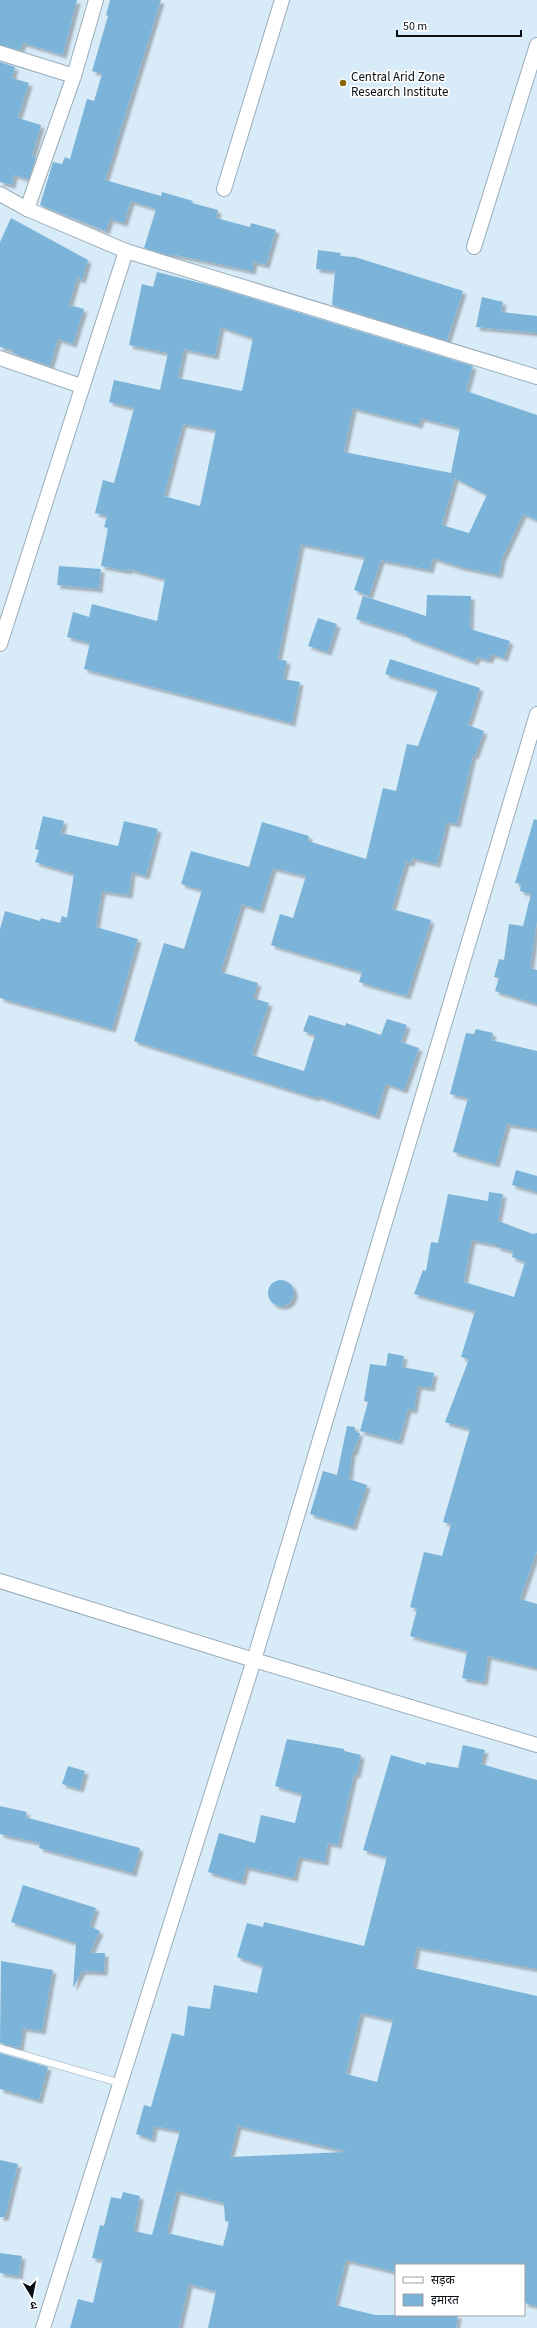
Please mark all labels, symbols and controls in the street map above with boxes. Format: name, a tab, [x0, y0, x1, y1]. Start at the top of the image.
scale bar	[397, 12, 521, 38]
text: 50 m	[403, 18, 427, 35]
place label: Central Arid Zone Research Institute	[351, 68, 448, 101]
marker: Central Arid Zone Research Institute	[338, 78, 348, 88]
legend	[395, 2264, 525, 2316]
text: सड़क	[431, 2272, 456, 2289]
north arrow	[12, 2276, 52, 2316]
text: इमारत	[431, 2292, 460, 2309]
text: उ	[29, 2297, 38, 2313]

